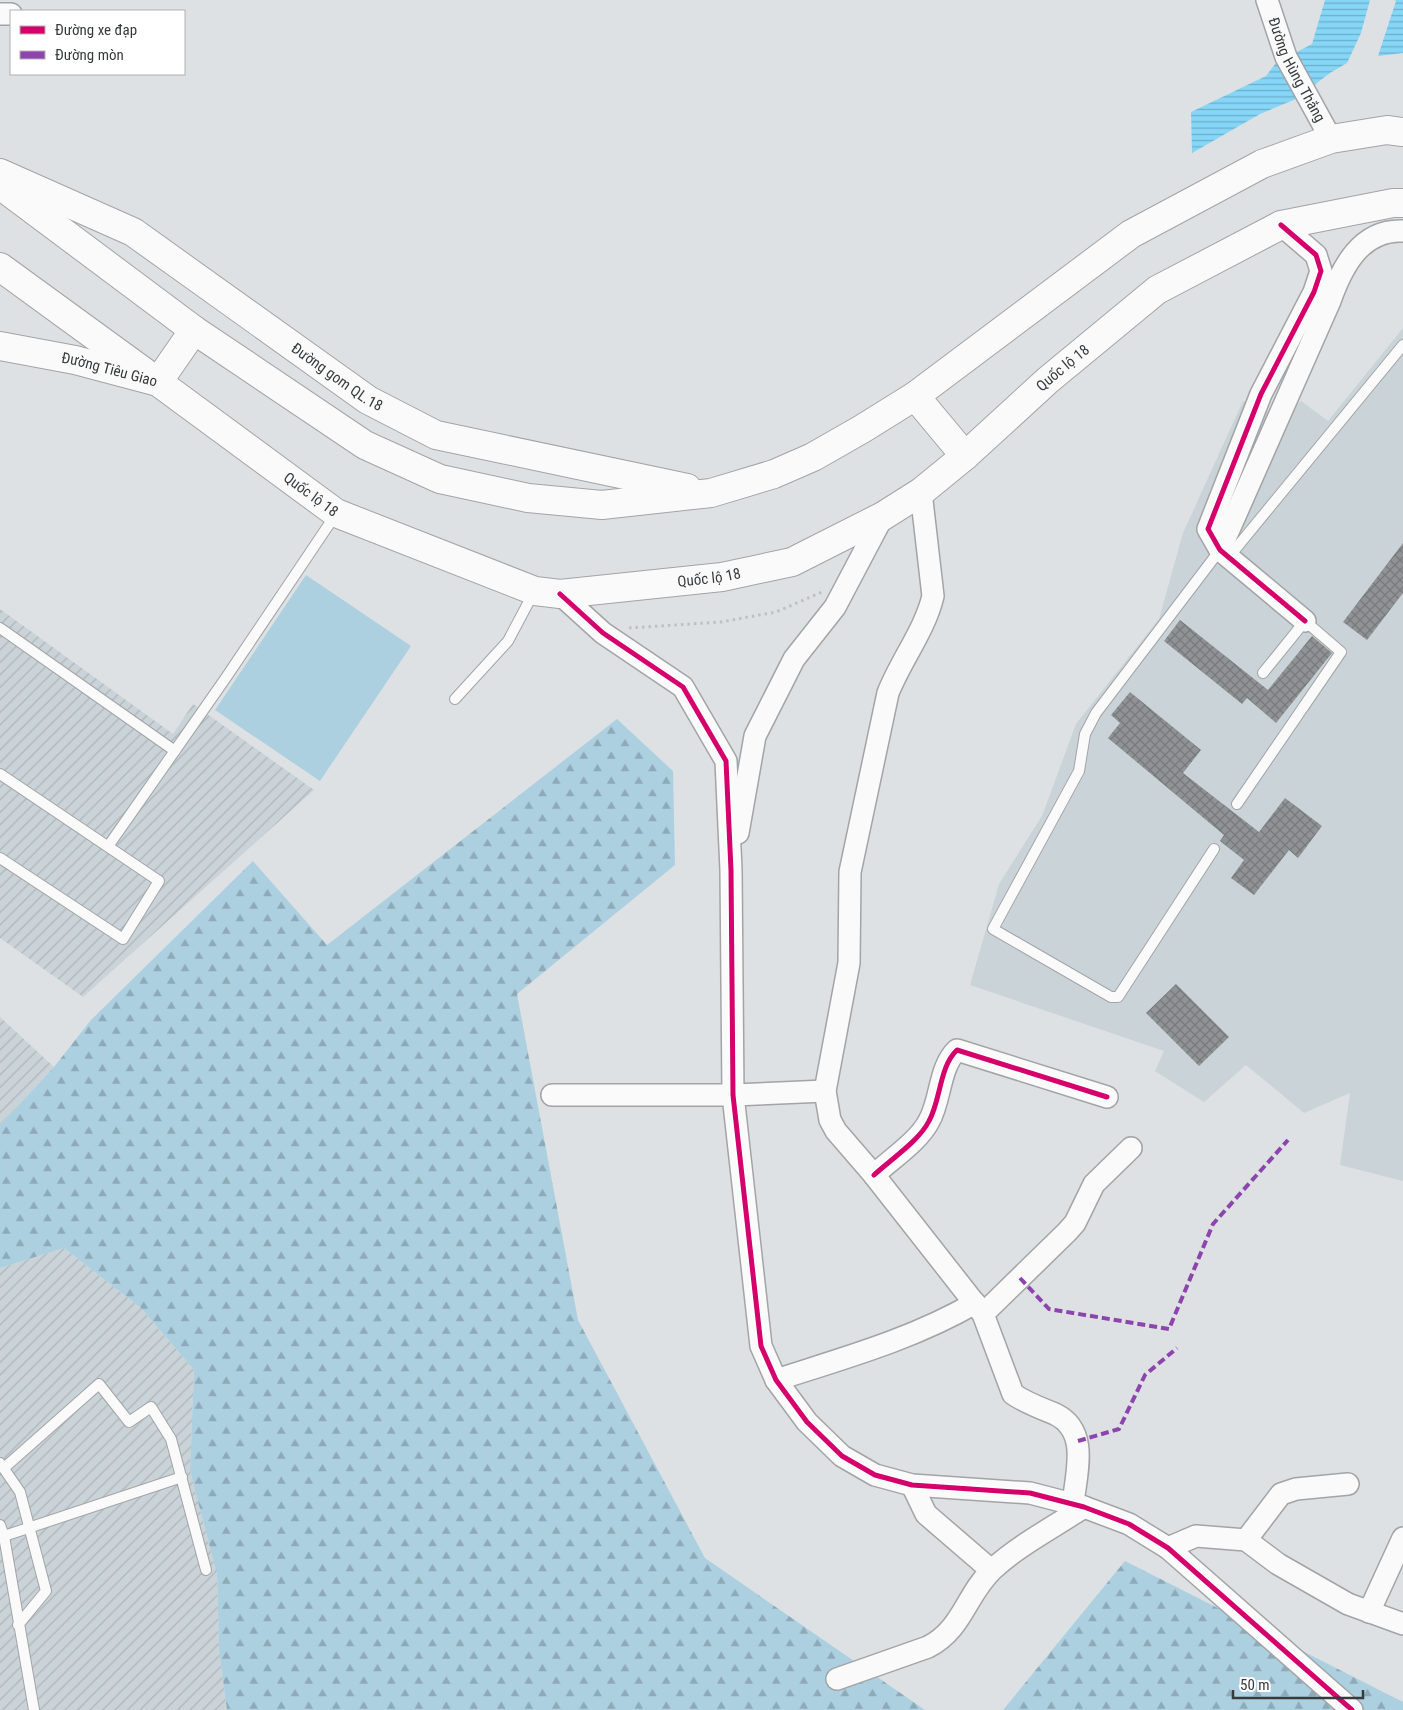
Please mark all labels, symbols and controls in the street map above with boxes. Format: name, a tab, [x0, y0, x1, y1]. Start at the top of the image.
legend	[10, 10, 185, 75]
street label: Đường Hùng Thắng	[1264, 15, 1329, 125]
text: Đường xe đạp	[55, 21, 137, 39]
text: Đường mòn	[55, 46, 124, 64]
street label: Đường gom QL.18	[288, 339, 386, 415]
street label: Quốc lộ 18	[1033, 341, 1093, 395]
street label: Đường Tiêu Giao	[60, 349, 159, 390]
street label: Quốc lộ 18	[280, 468, 342, 521]
street label: Quốc lộ 18	[677, 564, 742, 591]
scale bar	[1233, 1668, 1363, 1700]
text: 50 m	[1240, 1676, 1270, 1694]

